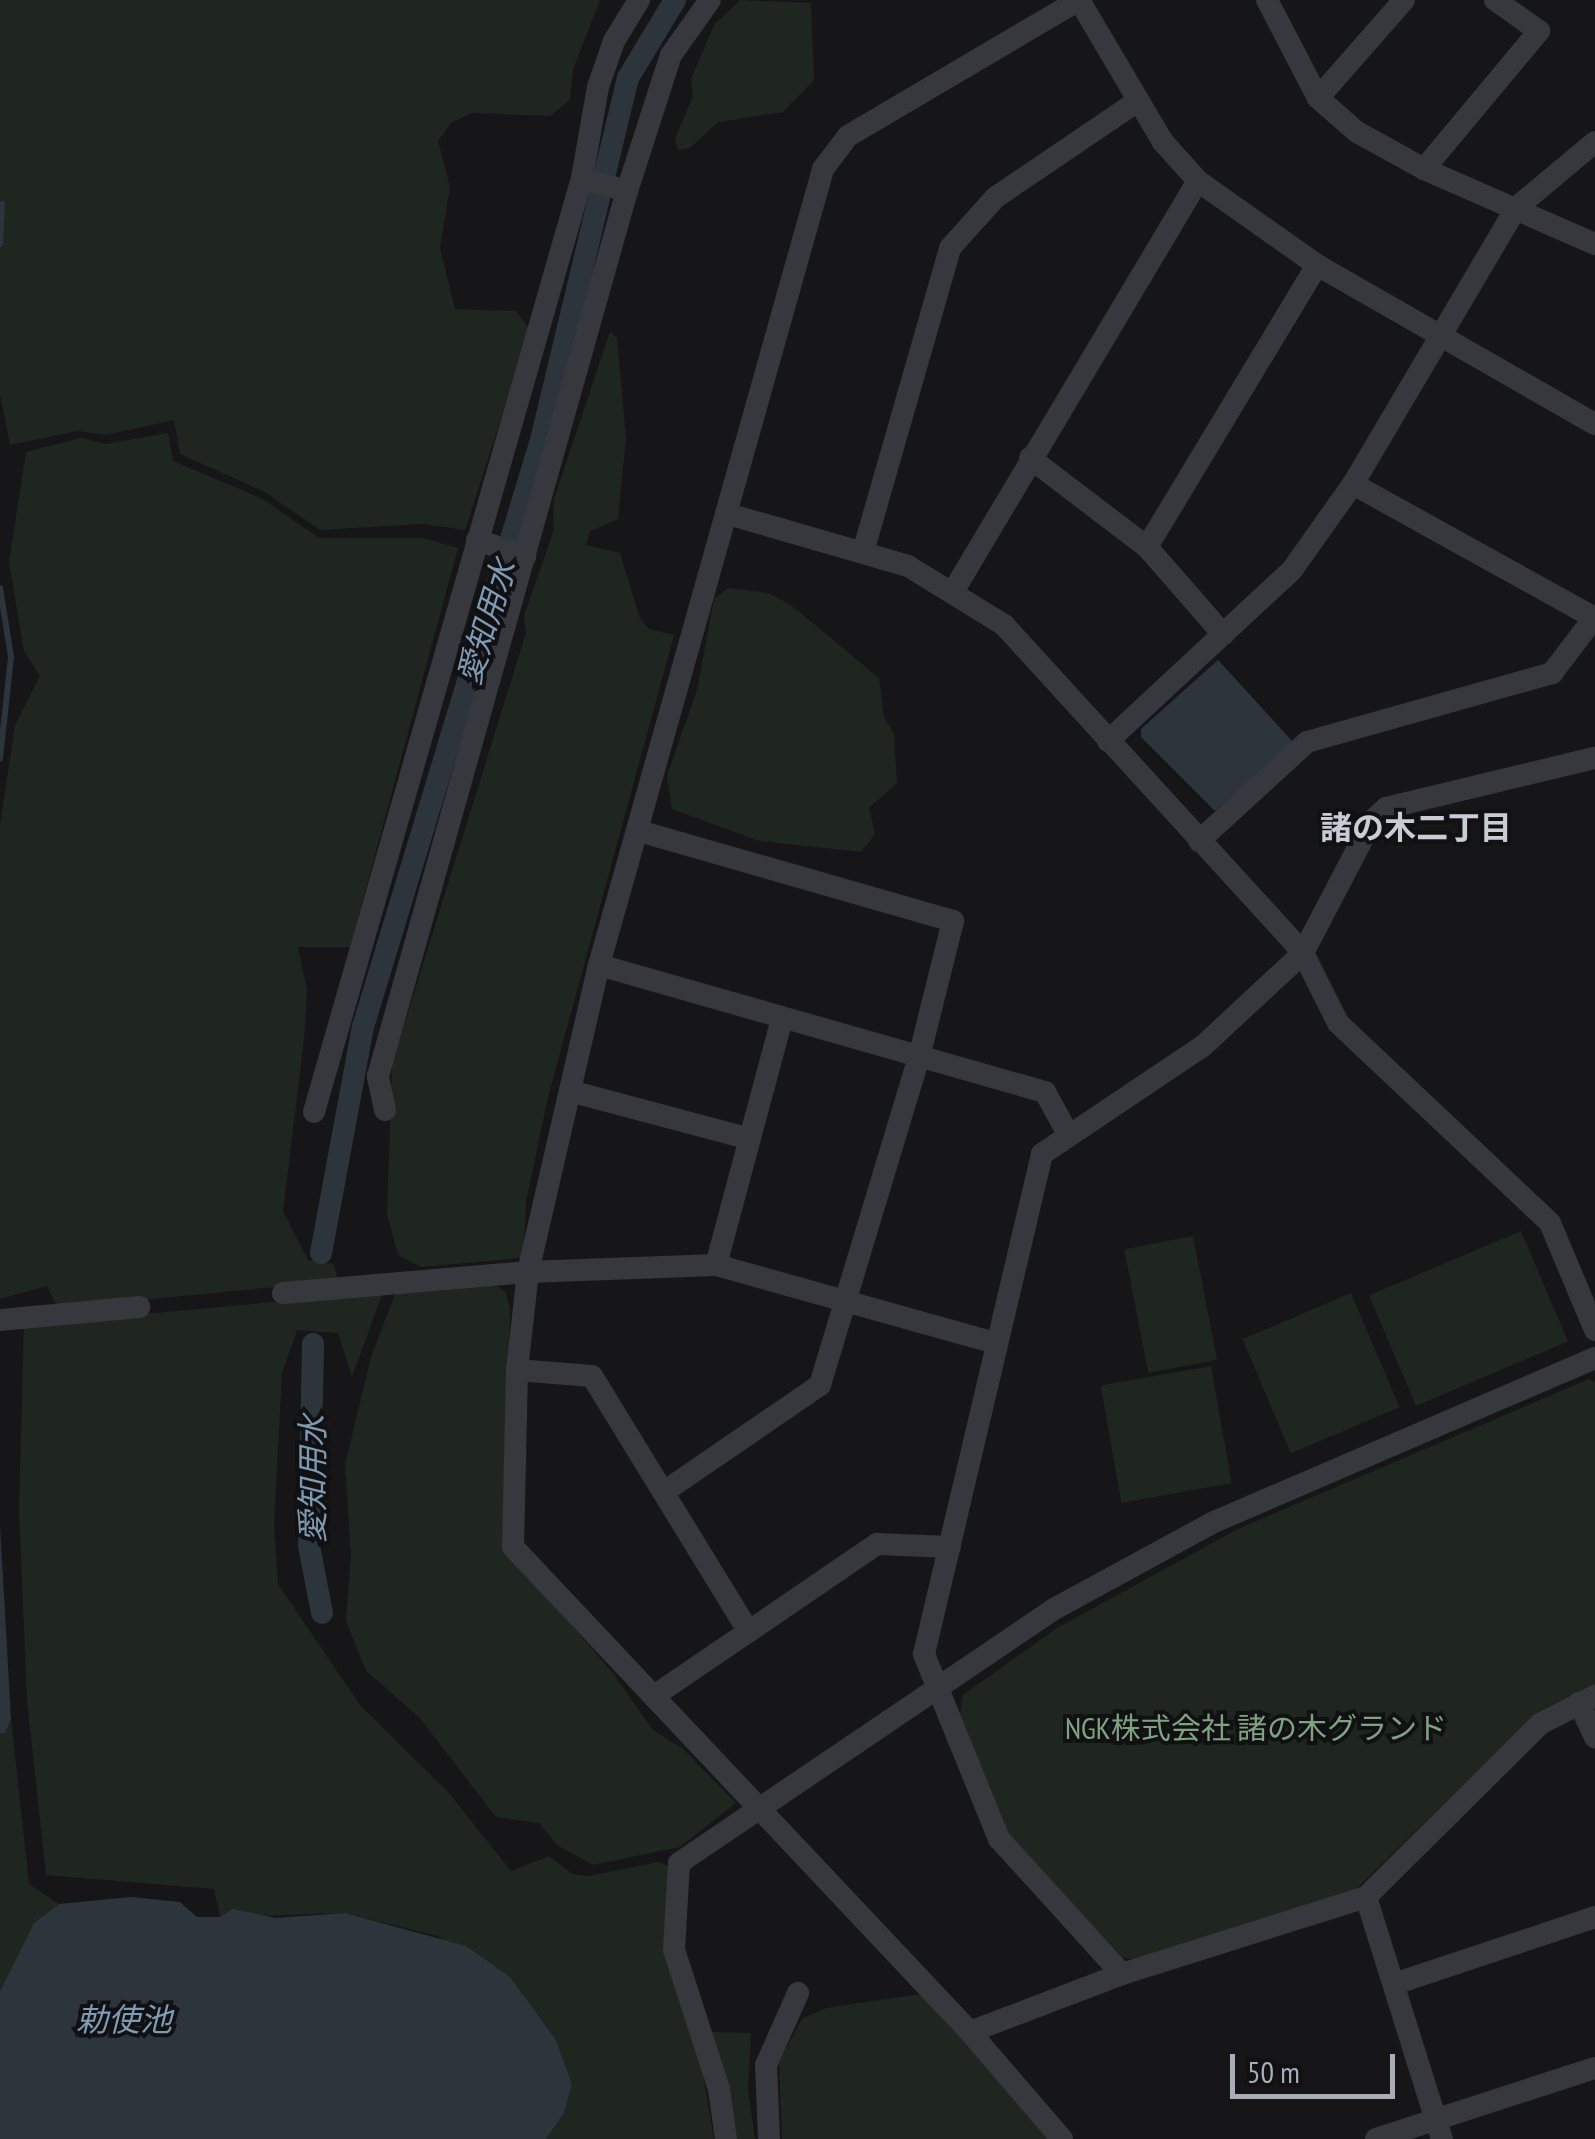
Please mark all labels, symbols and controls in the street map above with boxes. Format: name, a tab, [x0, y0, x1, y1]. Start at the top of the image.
water label: 愛知用水	[449, 555, 523, 689]
district label: 諸の木二丁目	[1320, 808, 1512, 846]
water label: 愛知用水	[293, 1415, 331, 1543]
park label: NGK株式会社 諸の木グランド	[1065, 1710, 1447, 1746]
water label: 勅使池	[76, 2000, 172, 2038]
scale bar	[1235, 2034, 1400, 2096]
text: 50 m	[1247, 2052, 1300, 2091]

